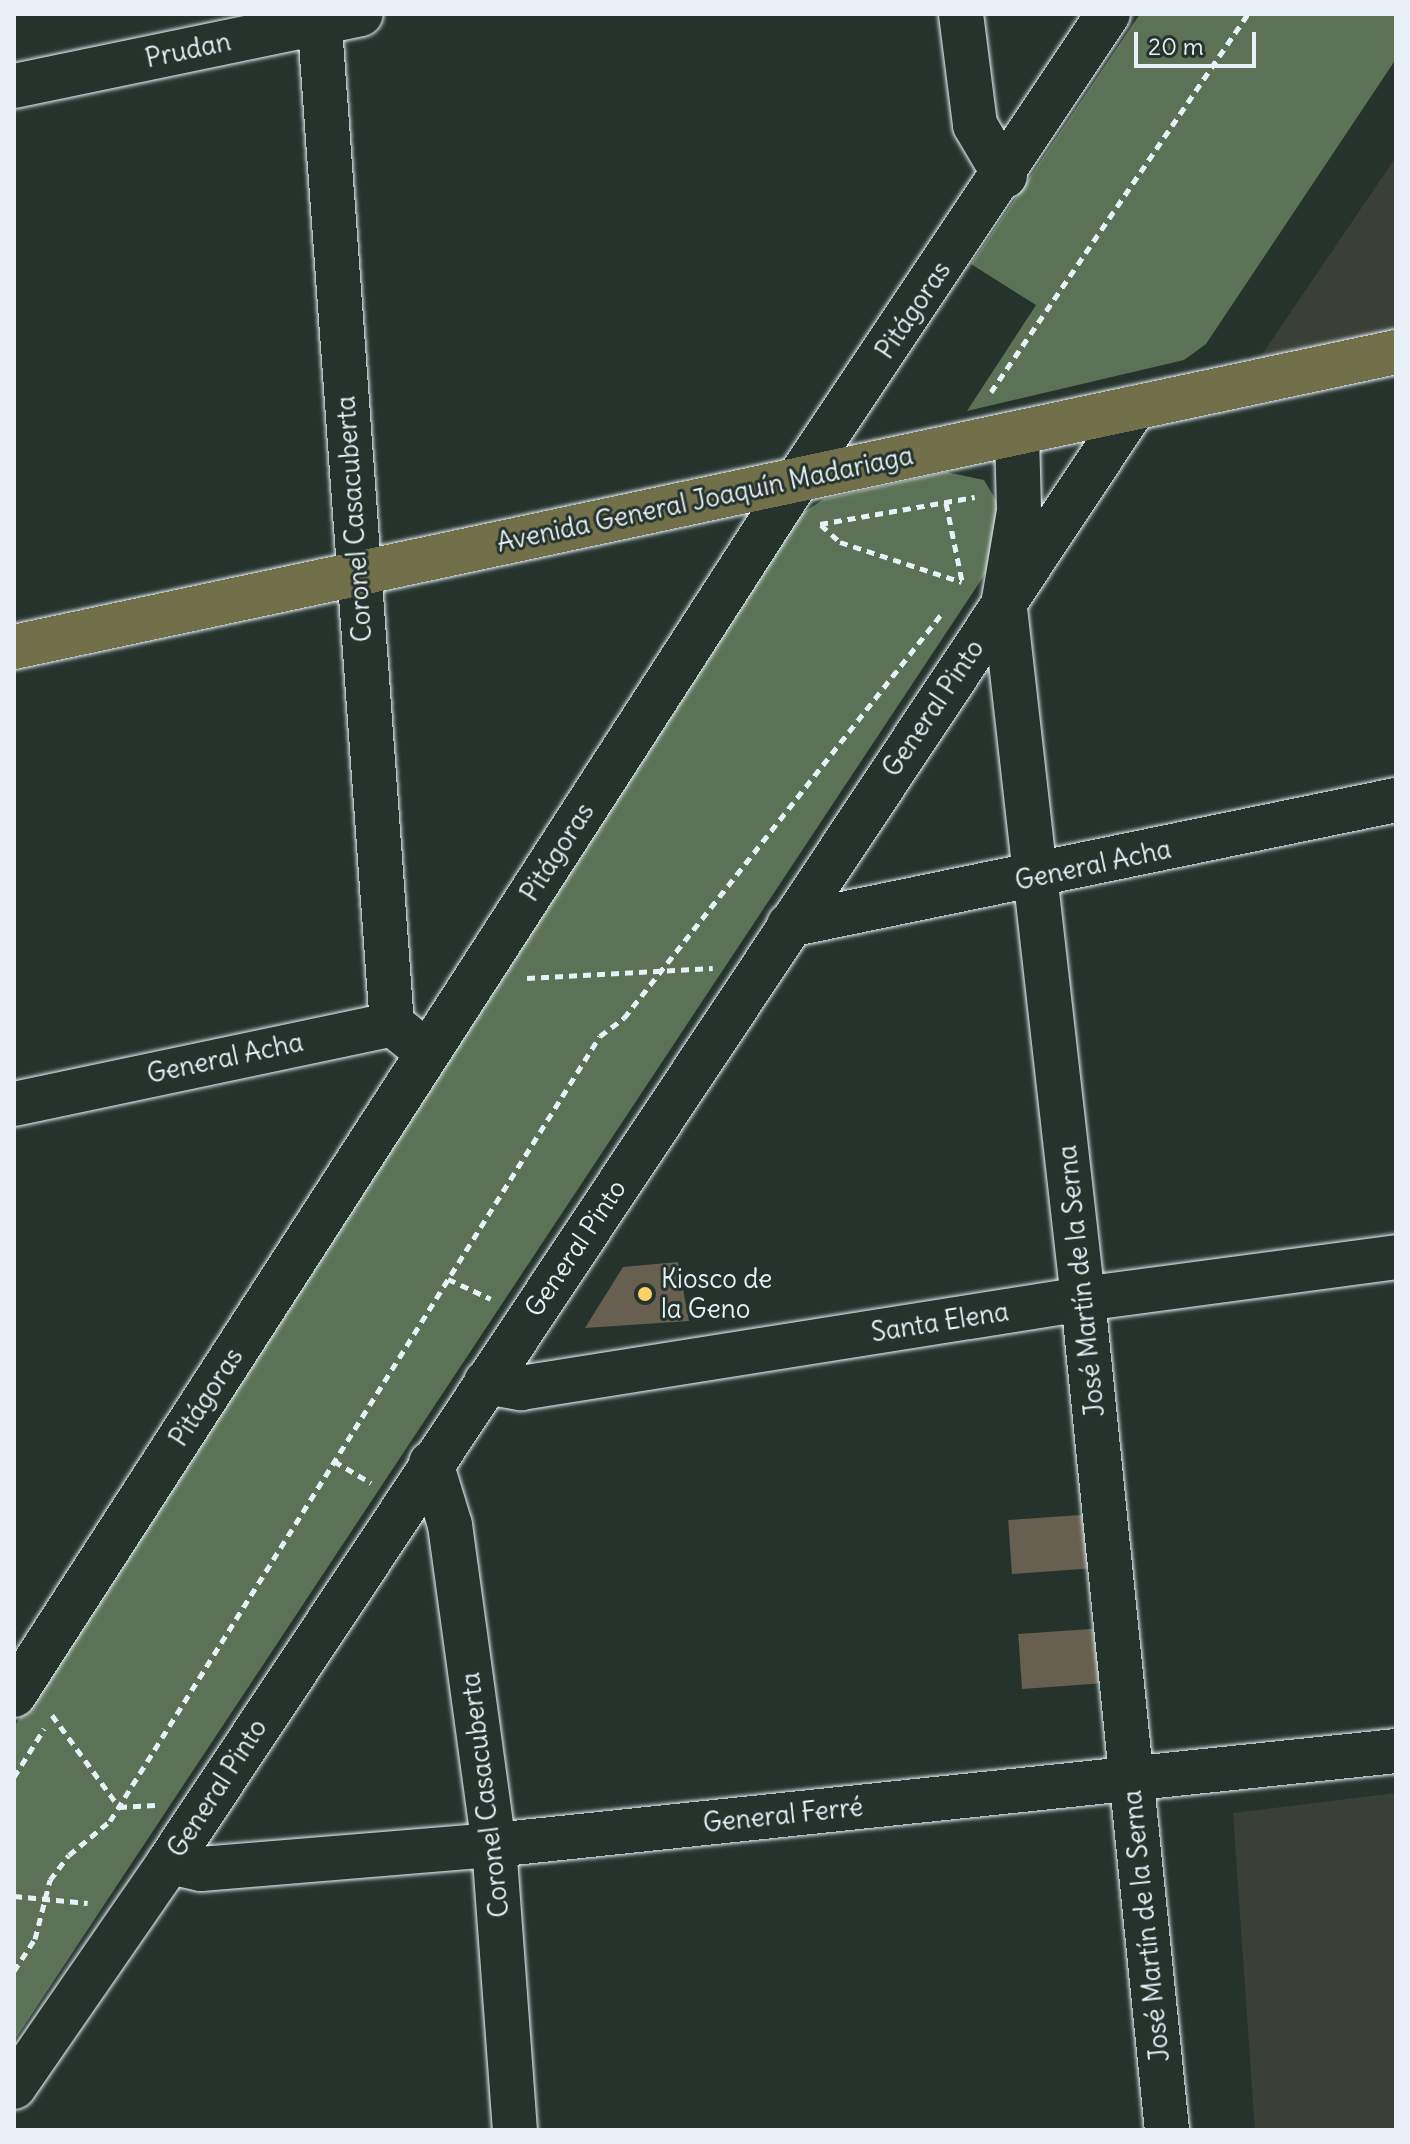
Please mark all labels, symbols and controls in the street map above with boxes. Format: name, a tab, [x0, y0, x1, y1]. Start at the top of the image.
scale bar	[1138, 16, 1260, 66]
street label: Prudan	[142, 26, 234, 74]
text: 20 m	[1148, 31, 1204, 61]
street label: Pitágoras	[869, 255, 957, 365]
street label: Coronel Casacuberta	[330, 395, 378, 643]
street label: Avenida General Joaquín Madariaga	[494, 440, 916, 558]
street label: General Pinto	[876, 634, 990, 782]
street label: Pitágoras	[514, 797, 600, 907]
street label: General Acha	[1012, 833, 1174, 897]
street label: General Acha	[144, 1026, 306, 1090]
street label: José Martín de la Serna	[1051, 1144, 1111, 1418]
street label: General Pinto	[518, 1174, 632, 1322]
place label: Kiosco de la Geno	[661, 1263, 772, 1324]
marker: Kiosco de la Geno	[636, 1285, 654, 1303]
street label: Santa Elena	[869, 1296, 1011, 1348]
street label: Pitágoras	[163, 1342, 249, 1452]
street label: Coronel Casacuberta	[454, 1671, 516, 1919]
street label: General Pinto	[161, 1713, 273, 1863]
street label: José Martín de la Serna	[1116, 1789, 1176, 2063]
street label: General Ferré	[701, 1791, 865, 1839]

